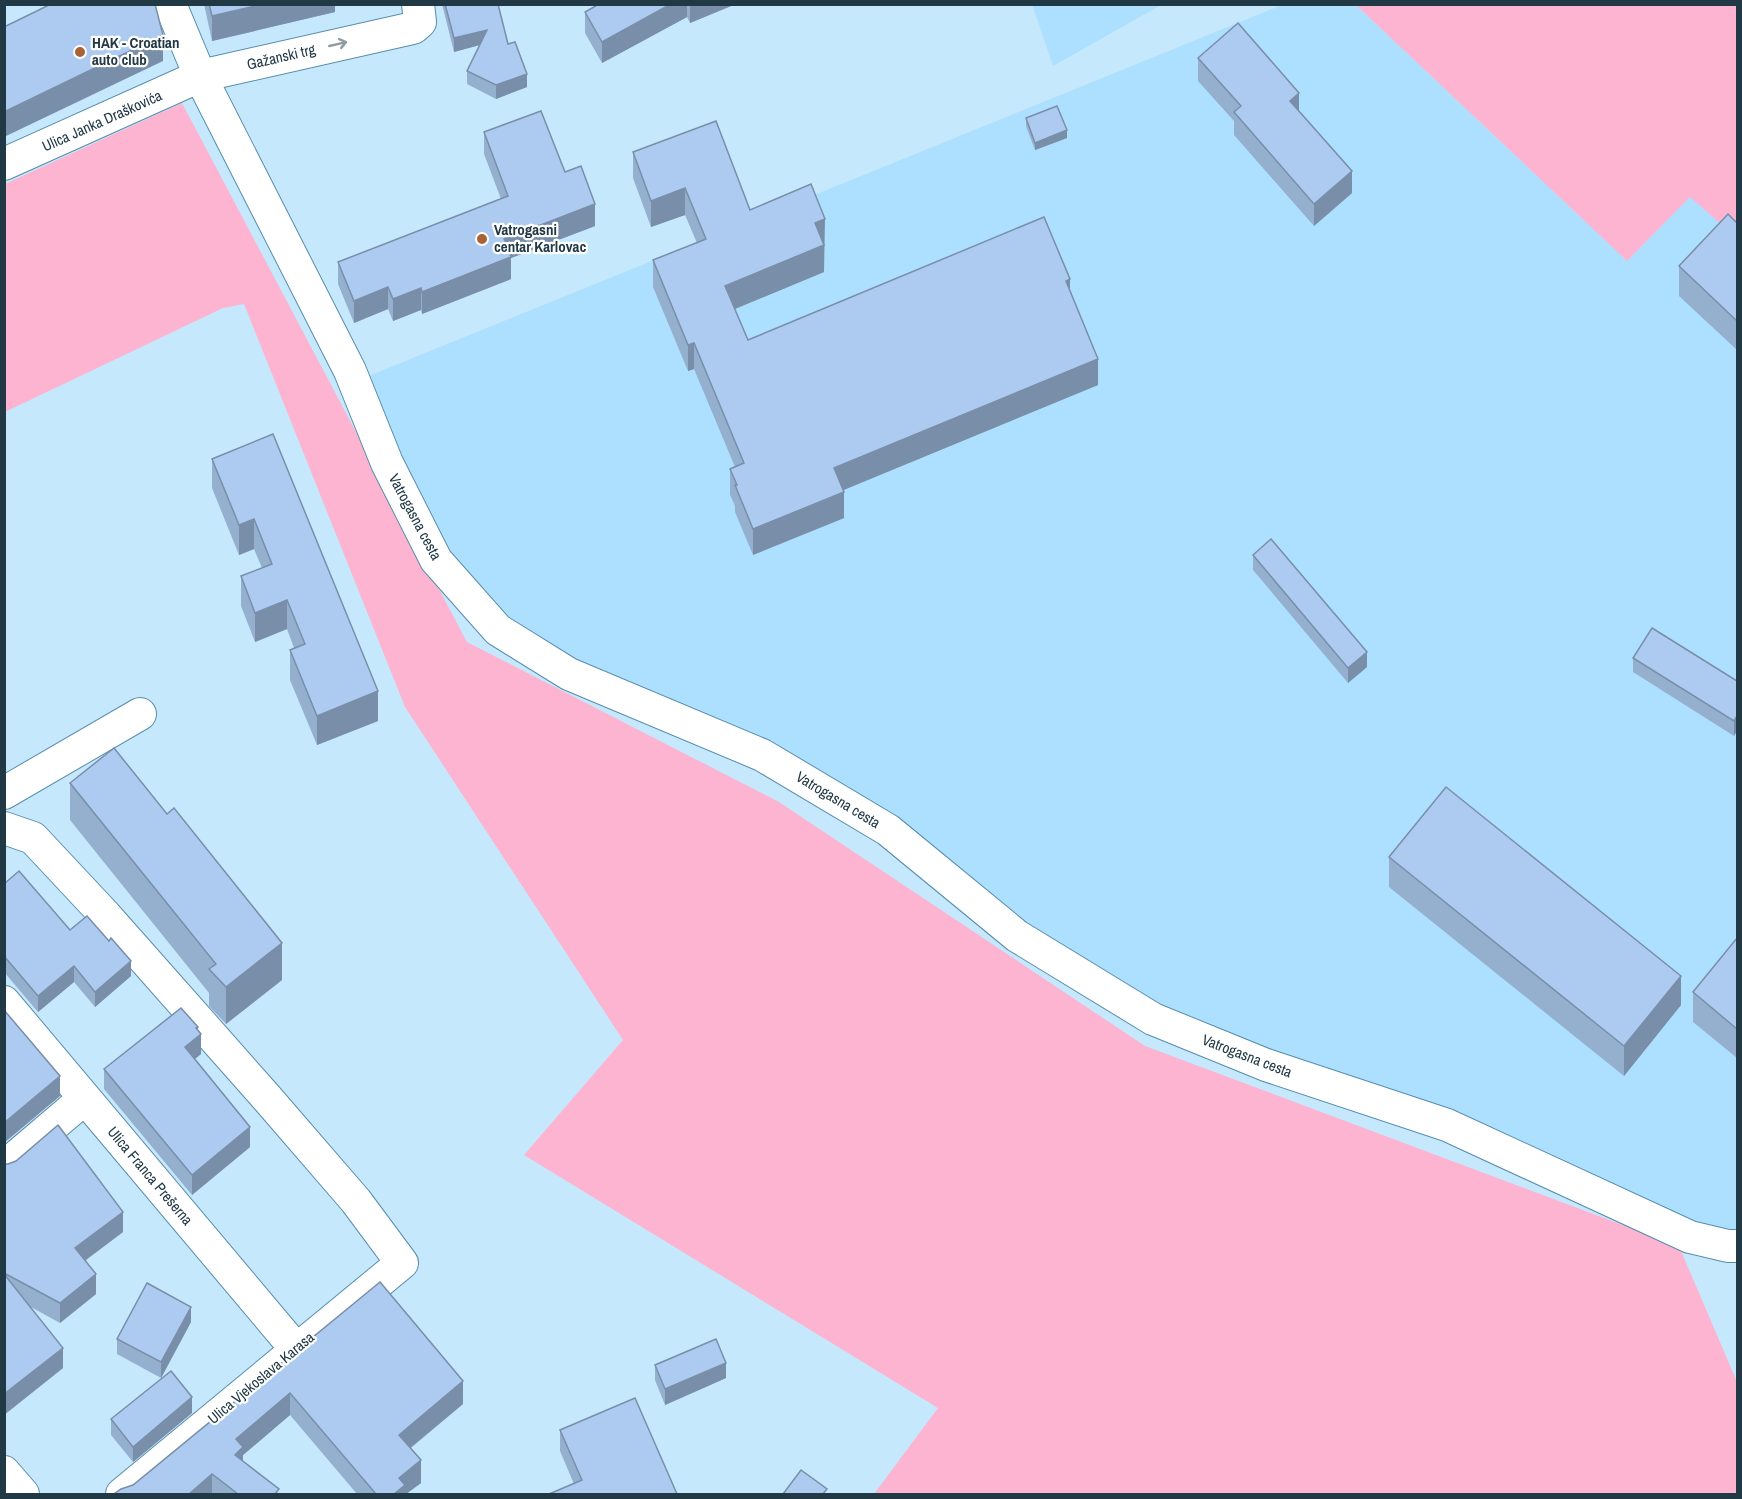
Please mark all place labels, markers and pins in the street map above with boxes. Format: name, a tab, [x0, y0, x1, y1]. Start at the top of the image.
place label: HAK - Croatian auto club	[92, 32, 179, 70]
marker: HAK - Croatian auto club	[73, 45, 87, 59]
place label: Vatrogasni centar Karlovac	[494, 219, 586, 257]
marker: Vatrogasni centar Karlovac	[475, 232, 489, 246]

